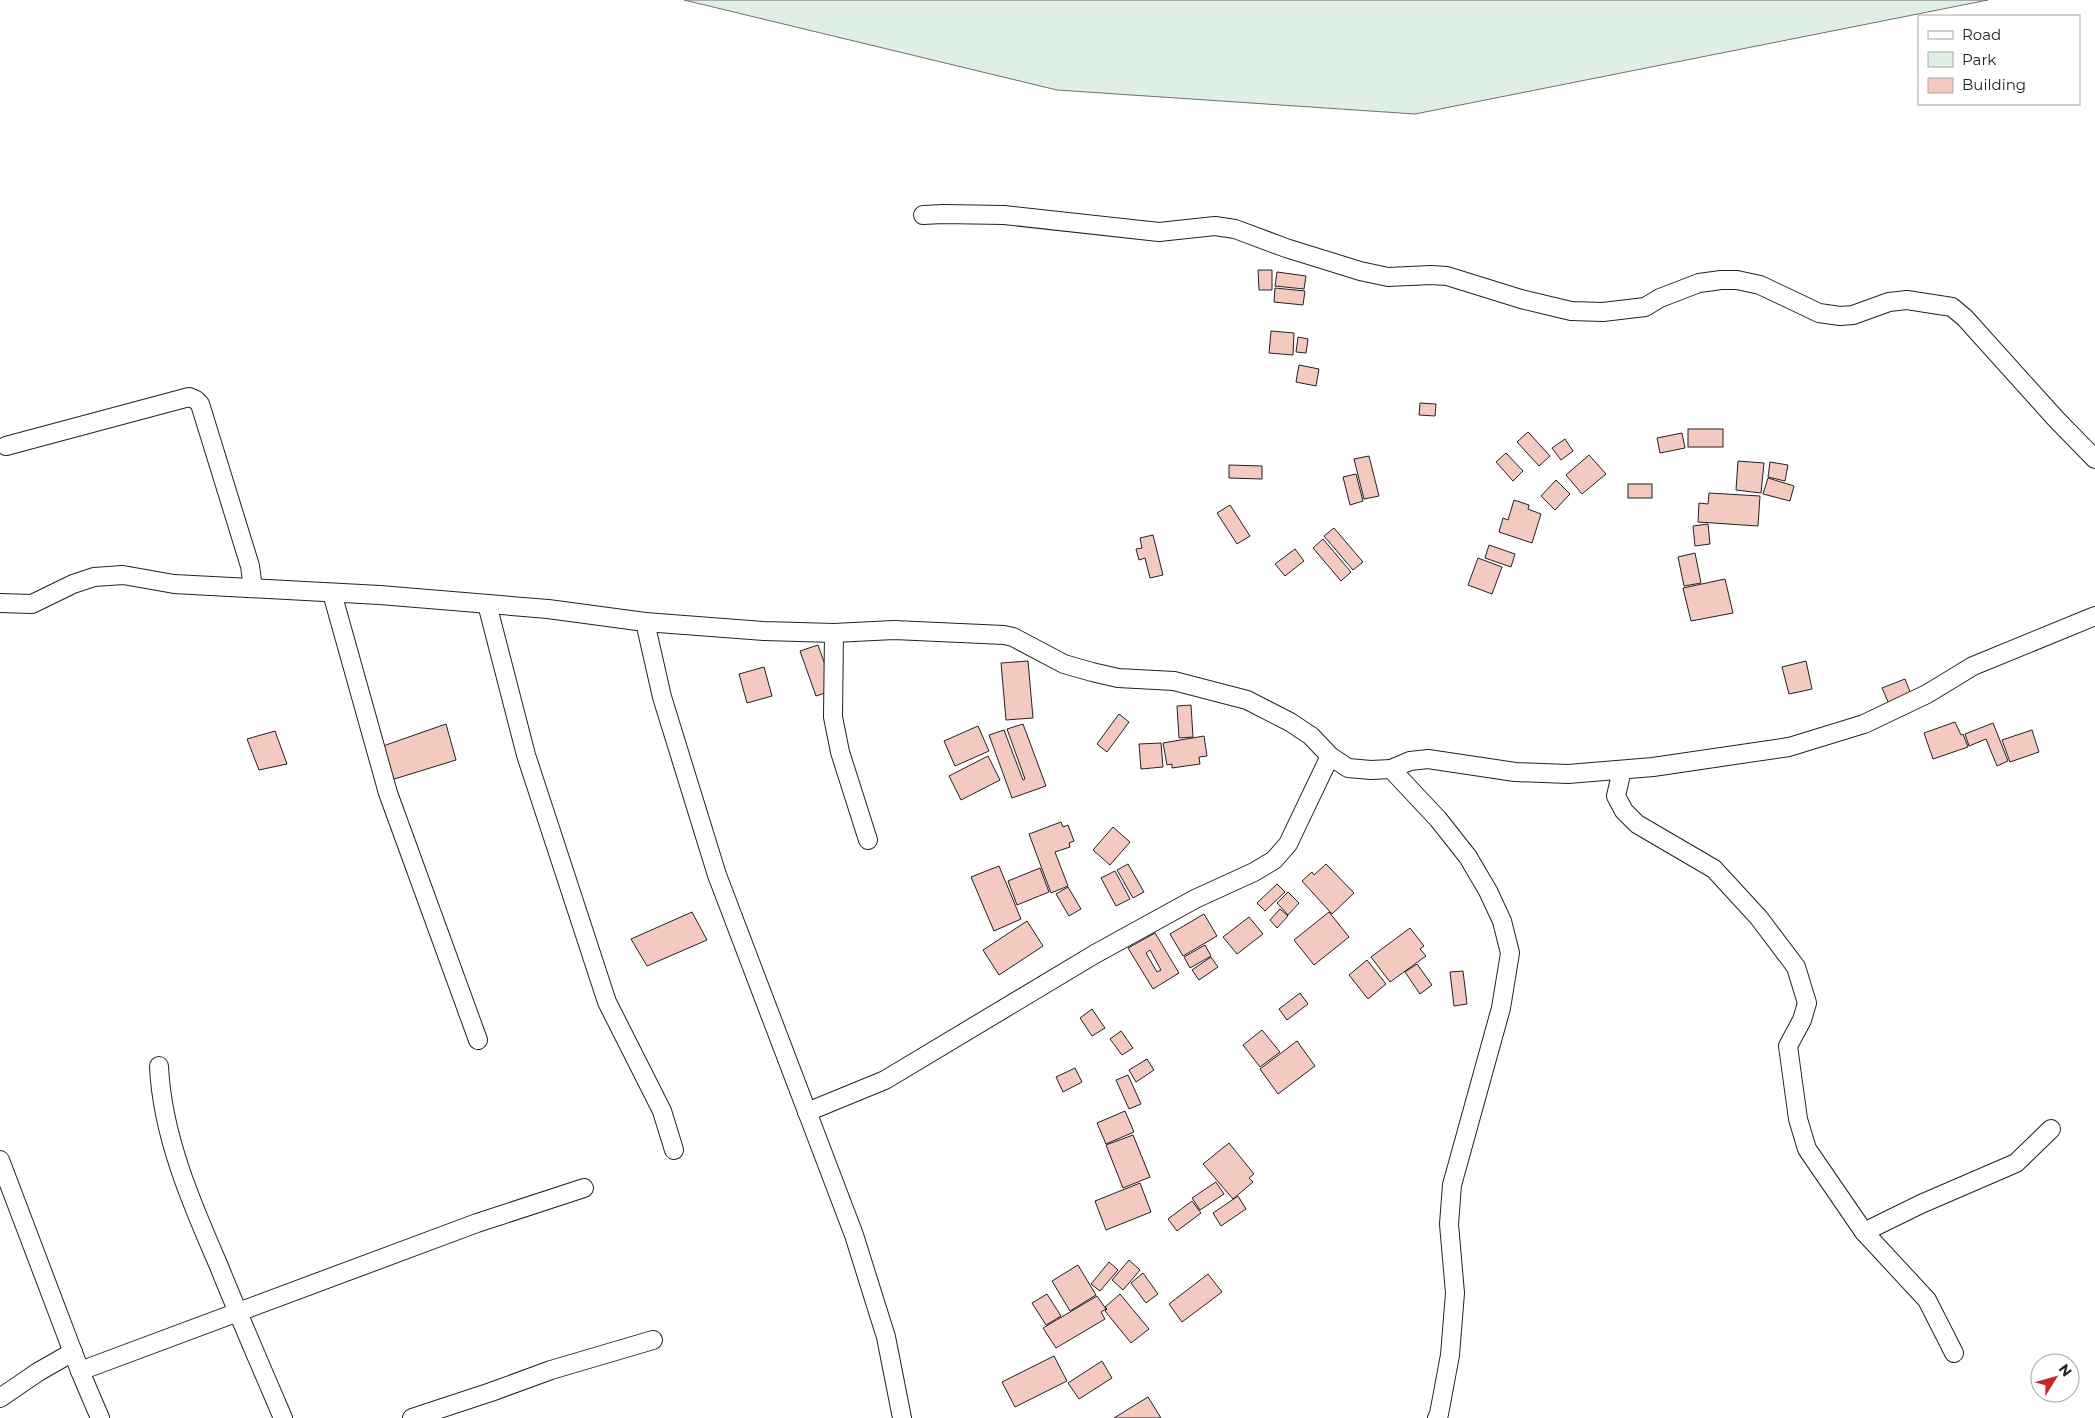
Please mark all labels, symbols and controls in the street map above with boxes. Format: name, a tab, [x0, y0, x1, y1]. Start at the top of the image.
legend	[1918, 15, 2080, 105]
text: Road	[1962, 25, 2001, 44]
text: Park	[1962, 50, 1996, 69]
text: Building	[1962, 75, 2026, 94]
north arrow	[2030, 1353, 2080, 1403]
text: N	[2055, 1360, 2076, 1380]

